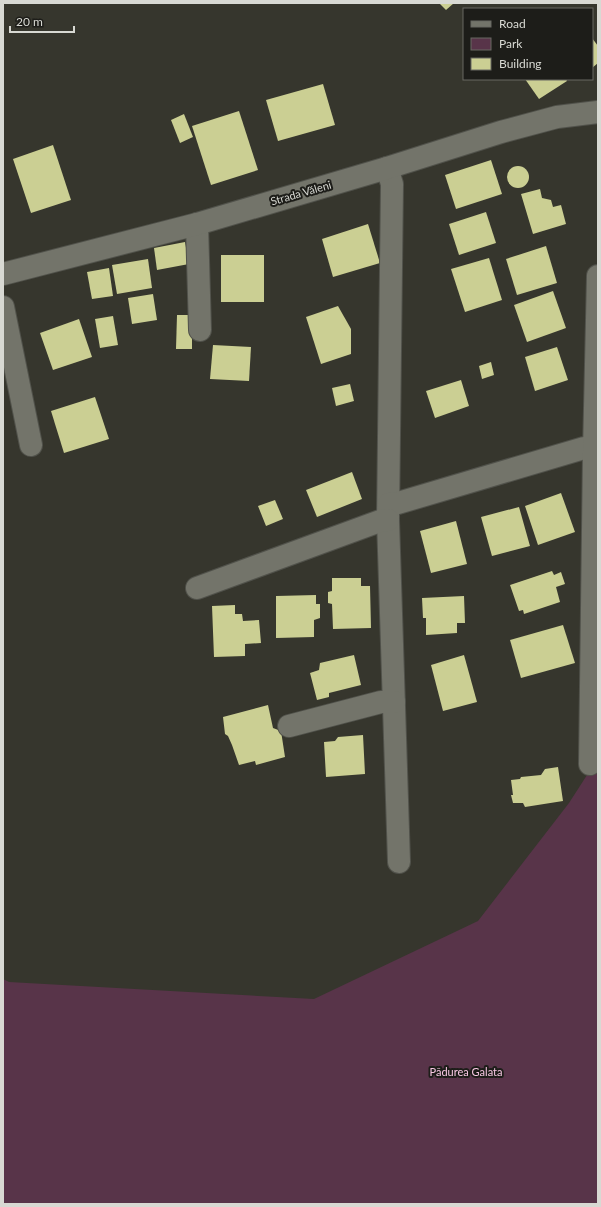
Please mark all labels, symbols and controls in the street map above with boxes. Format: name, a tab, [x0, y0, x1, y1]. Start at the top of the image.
scale bar	[10, 8, 74, 34]
legend	[463, 8, 593, 80]
text: 20 m	[16, 14, 43, 29]
text: Road	[499, 16, 526, 31]
text: Park	[499, 36, 523, 51]
text: Building	[499, 56, 542, 71]
street label: Strada Văleni	[269, 178, 333, 207]
park label: Pădurea Galata	[430, 1065, 502, 1078]

